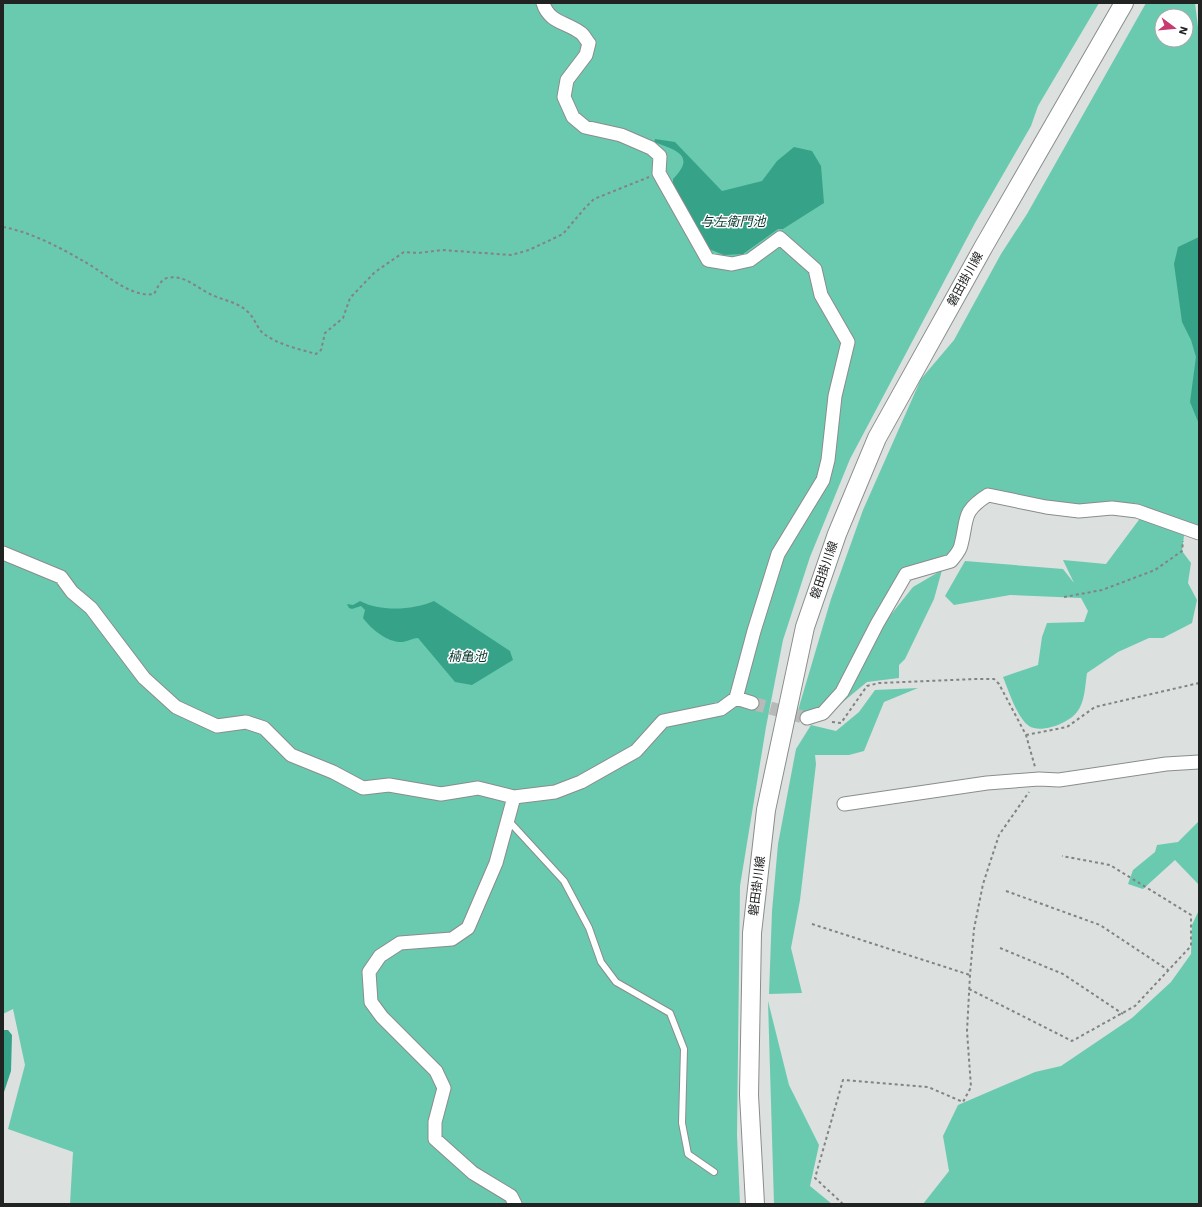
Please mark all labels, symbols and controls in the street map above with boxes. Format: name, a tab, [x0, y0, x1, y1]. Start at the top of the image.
north arrow	[1154, 8, 1194, 48]
text: N	[1176, 25, 1191, 36]
water label: 与左衛門池	[700, 214, 767, 229]
street label: 磐田掛川線	[944, 249, 986, 309]
street label: 磐田掛川線	[808, 539, 840, 601]
water label: 楠亀池	[447, 649, 488, 664]
street label: 磐田掛川線	[746, 855, 768, 917]

